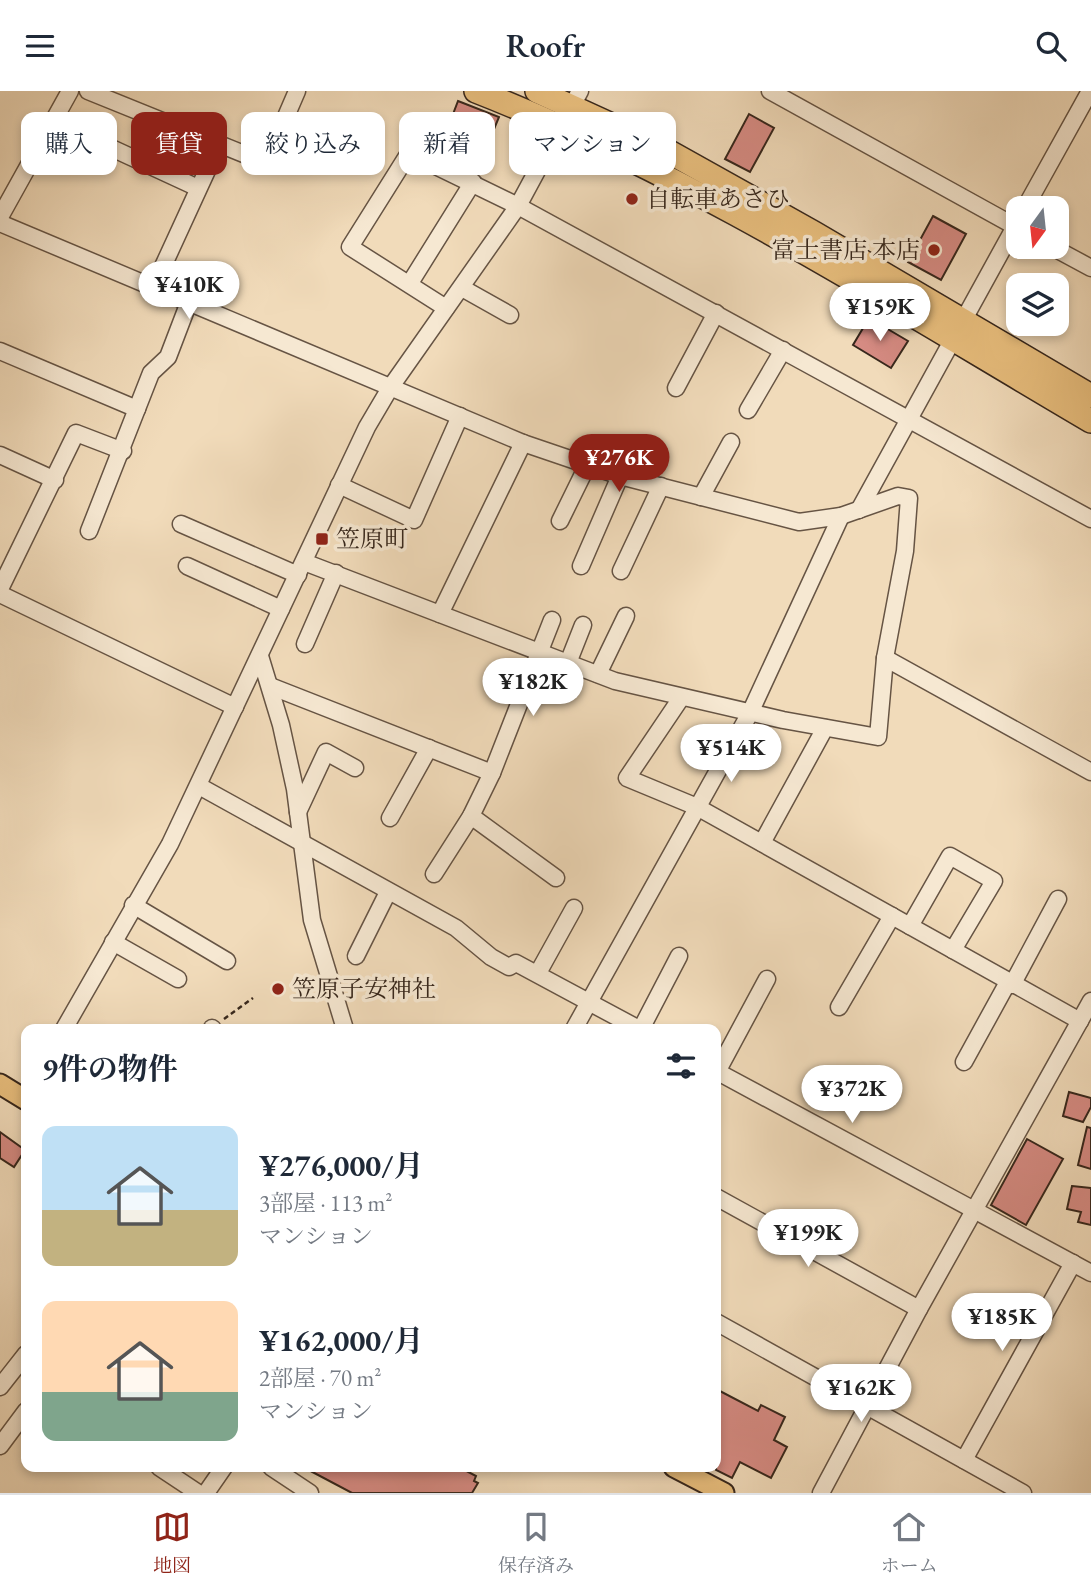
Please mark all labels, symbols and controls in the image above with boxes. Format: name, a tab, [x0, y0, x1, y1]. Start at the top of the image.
text: Roofr	[506, 25, 585, 67]
icon: menu	[21, 27, 59, 65]
icon: search	[1032, 27, 1070, 65]
chip: 購入	[21, 112, 117, 175]
chip: 賃貸	[131, 112, 227, 175]
chip: 絞り込み	[241, 112, 385, 175]
chip: 新着	[399, 112, 495, 175]
chip: マンション	[509, 112, 676, 175]
place label: 自転車あさひ	[646, 183, 790, 214]
marker: 自転車あさひ	[624, 191, 640, 207]
north arrow	[1006, 196, 1069, 259]
map controls	[1006, 196, 1069, 336]
place label: 富士書店 本店	[771, 234, 920, 265]
marker: 富士書店 本店	[926, 242, 942, 258]
pin: ¥410K	[140, 261, 238, 321]
text: ¥410K	[154, 269, 224, 299]
button: layers	[1006, 273, 1069, 336]
pin: ¥159K	[831, 283, 929, 343]
text: ¥159K	[845, 291, 915, 321]
pin: ¥276K	[570, 435, 668, 494]
text: ¥276K	[584, 442, 654, 472]
place label: 笠原町	[336, 523, 408, 554]
marker: 笠原町	[314, 531, 330, 547]
pin: ¥182K	[484, 659, 582, 718]
text: ¥182K	[498, 666, 568, 696]
pin: ¥514K	[682, 725, 780, 784]
text: ¥514K	[696, 732, 766, 762]
place label: 笠原子安神社	[292, 973, 436, 1004]
marker: 笠原子安神社	[270, 981, 286, 997]
icon: filters	[662, 1047, 700, 1085]
text: 9件の物件	[42, 1049, 178, 1088]
pin: ¥372K	[803, 1065, 901, 1125]
text: ¥372K	[817, 1073, 887, 1103]
text: ¥276,000/月	[259, 1146, 423, 1185]
icon: home	[98, 1154, 182, 1238]
text: 3部屋 · 113 m²	[259, 1188, 392, 1218]
pin: ¥199K	[759, 1209, 857, 1269]
text: ¥199K	[773, 1217, 843, 1247]
text: マンション	[259, 1221, 373, 1251]
pin: ¥185K	[953, 1293, 1051, 1353]
text: ¥185K	[967, 1301, 1037, 1331]
text: ¥162,000/月	[259, 1321, 423, 1360]
icon: home	[98, 1329, 182, 1413]
text: 2部屋 · 70 m²	[259, 1363, 381, 1393]
pin: ¥162K	[812, 1365, 910, 1424]
text: ¥162K	[826, 1372, 896, 1402]
text: マンション	[259, 1396, 373, 1426]
tab: 地図	[153, 1508, 191, 1578]
tab: 保存済み	[498, 1508, 574, 1578]
tab: ホーム	[881, 1508, 938, 1578]

